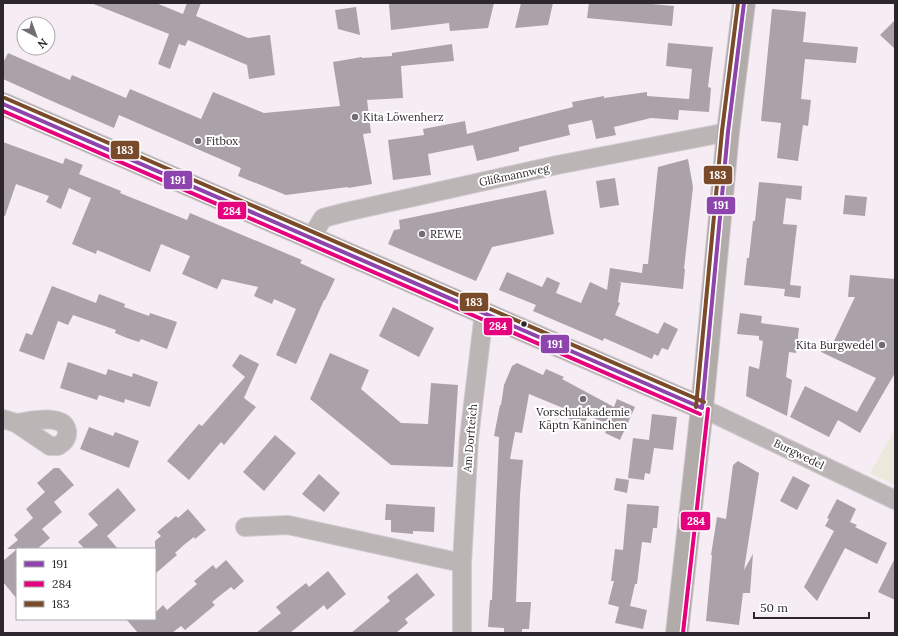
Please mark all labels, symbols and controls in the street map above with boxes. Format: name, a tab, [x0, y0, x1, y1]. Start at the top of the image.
north arrow	[16, 16, 56, 56]
text: N	[34, 35, 50, 52]
place label: Kita Löwenherz	[363, 110, 444, 124]
marker: Kita Löwenherz	[350, 112, 360, 122]
place label: Fitbox	[206, 134, 238, 148]
marker: Fitbox	[193, 136, 203, 146]
line badge: 183	[110, 140, 140, 160]
text: 183	[117, 143, 133, 157]
street label: Glißmannweg	[478, 161, 551, 189]
line badge: 183	[703, 165, 733, 185]
text: 183	[710, 168, 726, 182]
line badge: 191	[163, 170, 193, 190]
text: 191	[170, 173, 186, 187]
line badge: 191	[706, 196, 736, 215]
text: 191	[713, 198, 729, 212]
line badge: 284	[217, 201, 247, 220]
text: 284	[223, 204, 241, 218]
place label: REWE	[430, 227, 462, 241]
marker: REWE	[417, 229, 427, 239]
line badge: 183	[459, 292, 489, 312]
text: 183	[466, 295, 482, 309]
line badge: 284	[483, 317, 513, 336]
text: 284	[489, 319, 507, 333]
unlabelled marker	[519, 319, 529, 329]
line badge: 191	[540, 334, 570, 354]
text: 191	[547, 337, 563, 351]
place label: Kita Burgwedel	[796, 338, 874, 352]
marker: Kita Burgwedel	[877, 340, 887, 350]
marker: Vorschulakademie Käptn Kaninchen	[578, 394, 588, 404]
street label: Am Dorfteich	[460, 403, 480, 474]
place label: Vorschulakademie Käptn Kaninchen	[535, 405, 630, 432]
street label: Burgwedel	[772, 436, 826, 472]
line badge: 284	[680, 511, 711, 531]
text: 284	[687, 514, 705, 528]
legend	[16, 548, 156, 620]
text: 191	[52, 556, 68, 571]
text: 284	[52, 576, 72, 591]
scale bar	[754, 594, 869, 620]
text: 183	[52, 596, 70, 611]
text: 50 m	[760, 600, 788, 615]

